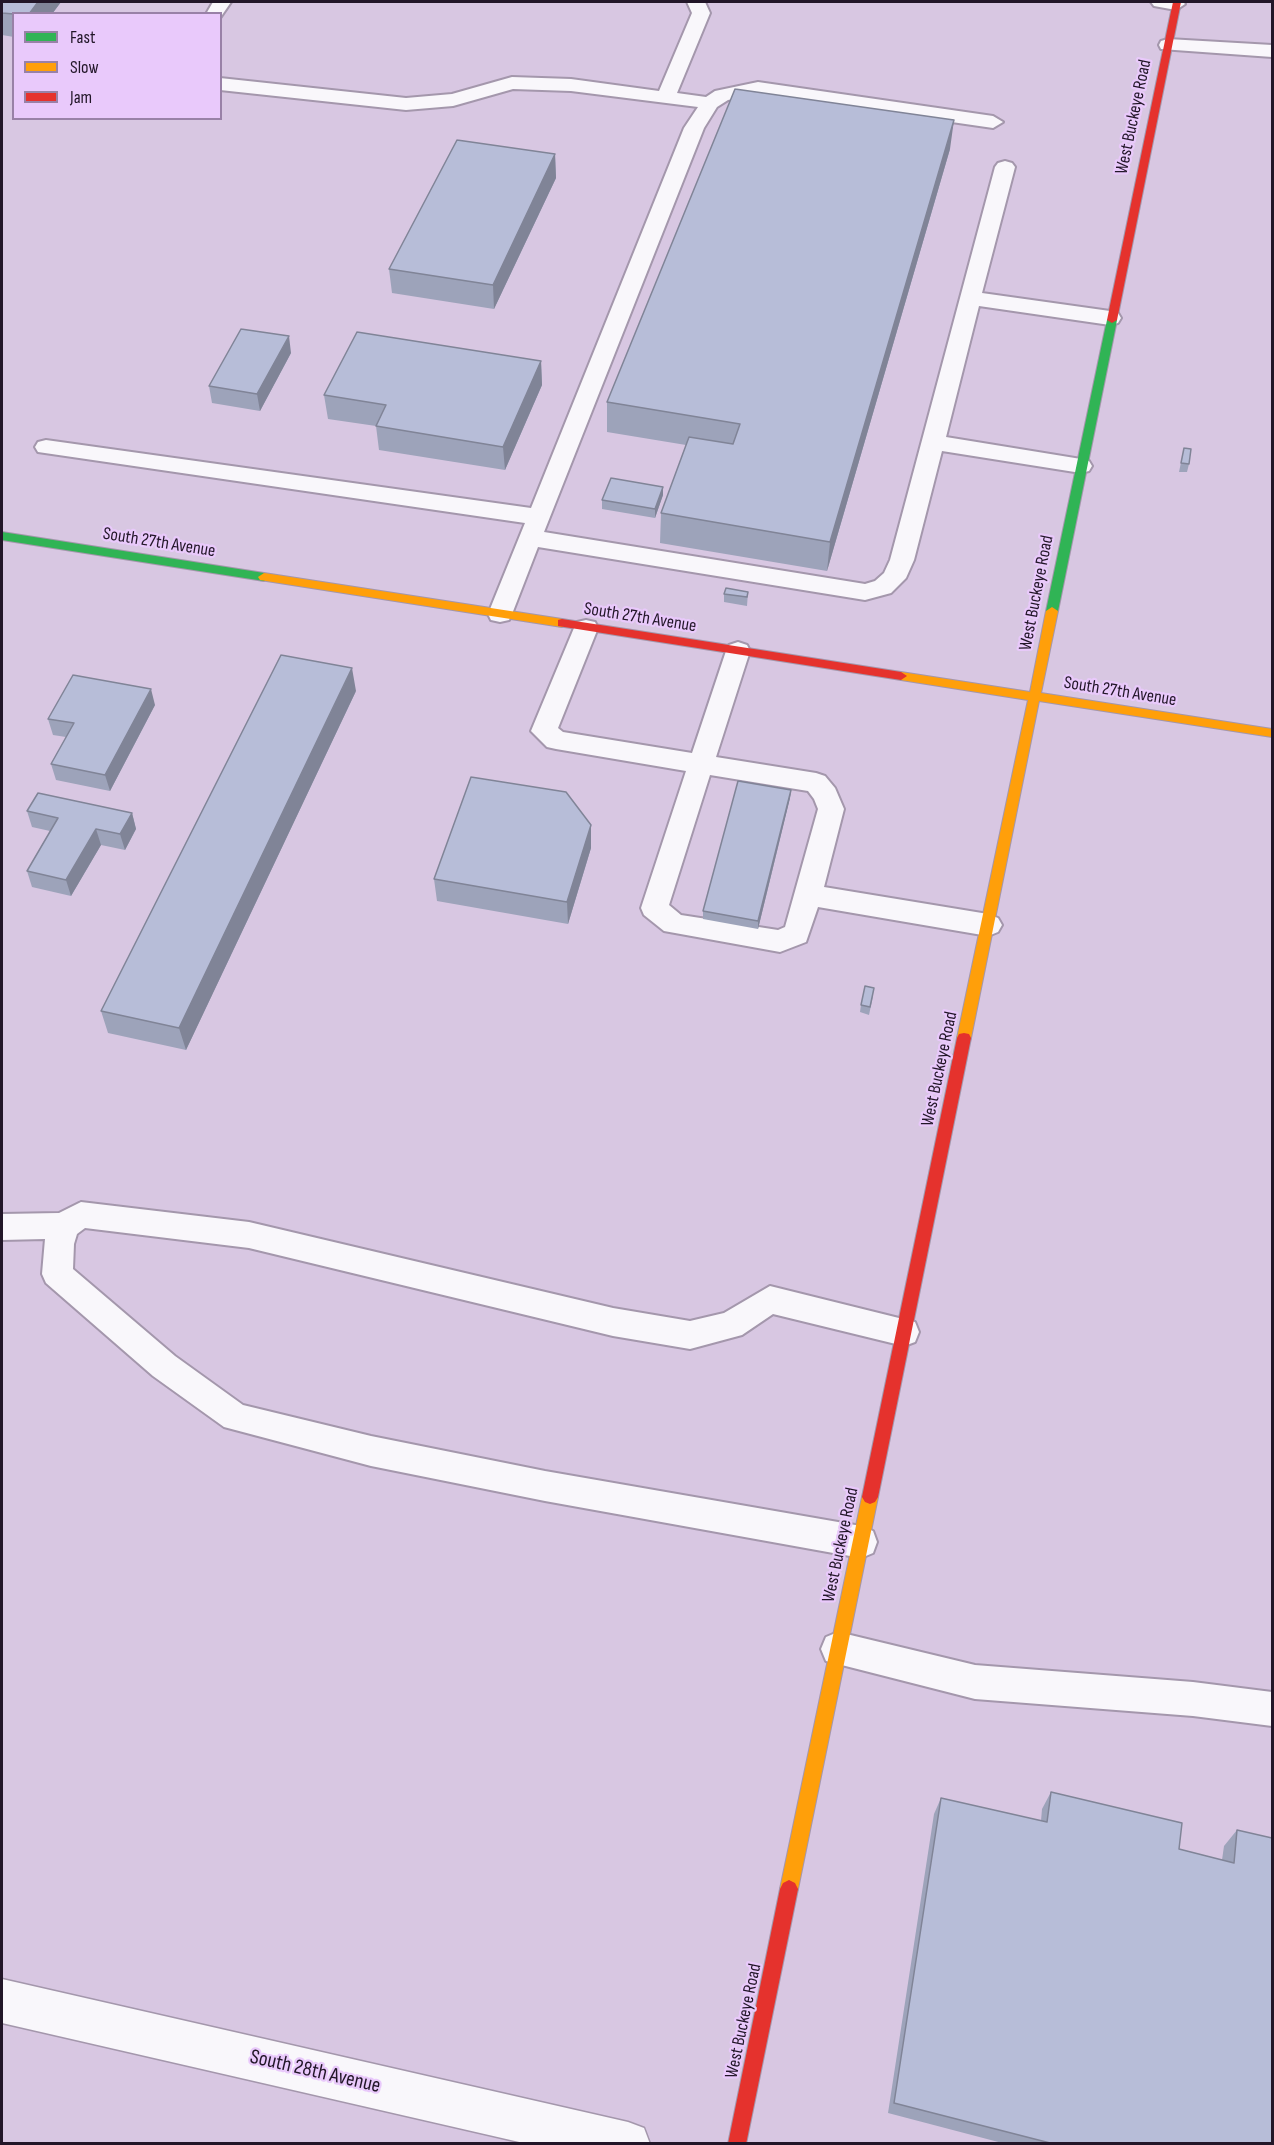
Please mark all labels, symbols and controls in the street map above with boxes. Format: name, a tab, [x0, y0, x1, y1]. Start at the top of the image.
legend	[12, 12, 222, 120]
text: Fast	[70, 27, 95, 48]
text: Slow	[70, 57, 99, 78]
street label: West Buckeye Road	[1111, 58, 1157, 176]
text: Jam	[70, 87, 92, 108]
street label: South 27th Avenue	[101, 523, 217, 563]
street label: West Buckeye Road	[1015, 534, 1059, 652]
street label: South 27th Avenue	[582, 598, 698, 638]
street label: South 27th Avenue	[1062, 672, 1178, 712]
street label: West Buckeye Road	[917, 1010, 963, 1128]
street label: West Buckeye Road	[818, 1486, 864, 1604]
street label: West Buckeye Road	[721, 1962, 767, 2080]
street label: South 28th Avenue	[247, 2045, 383, 2099]

